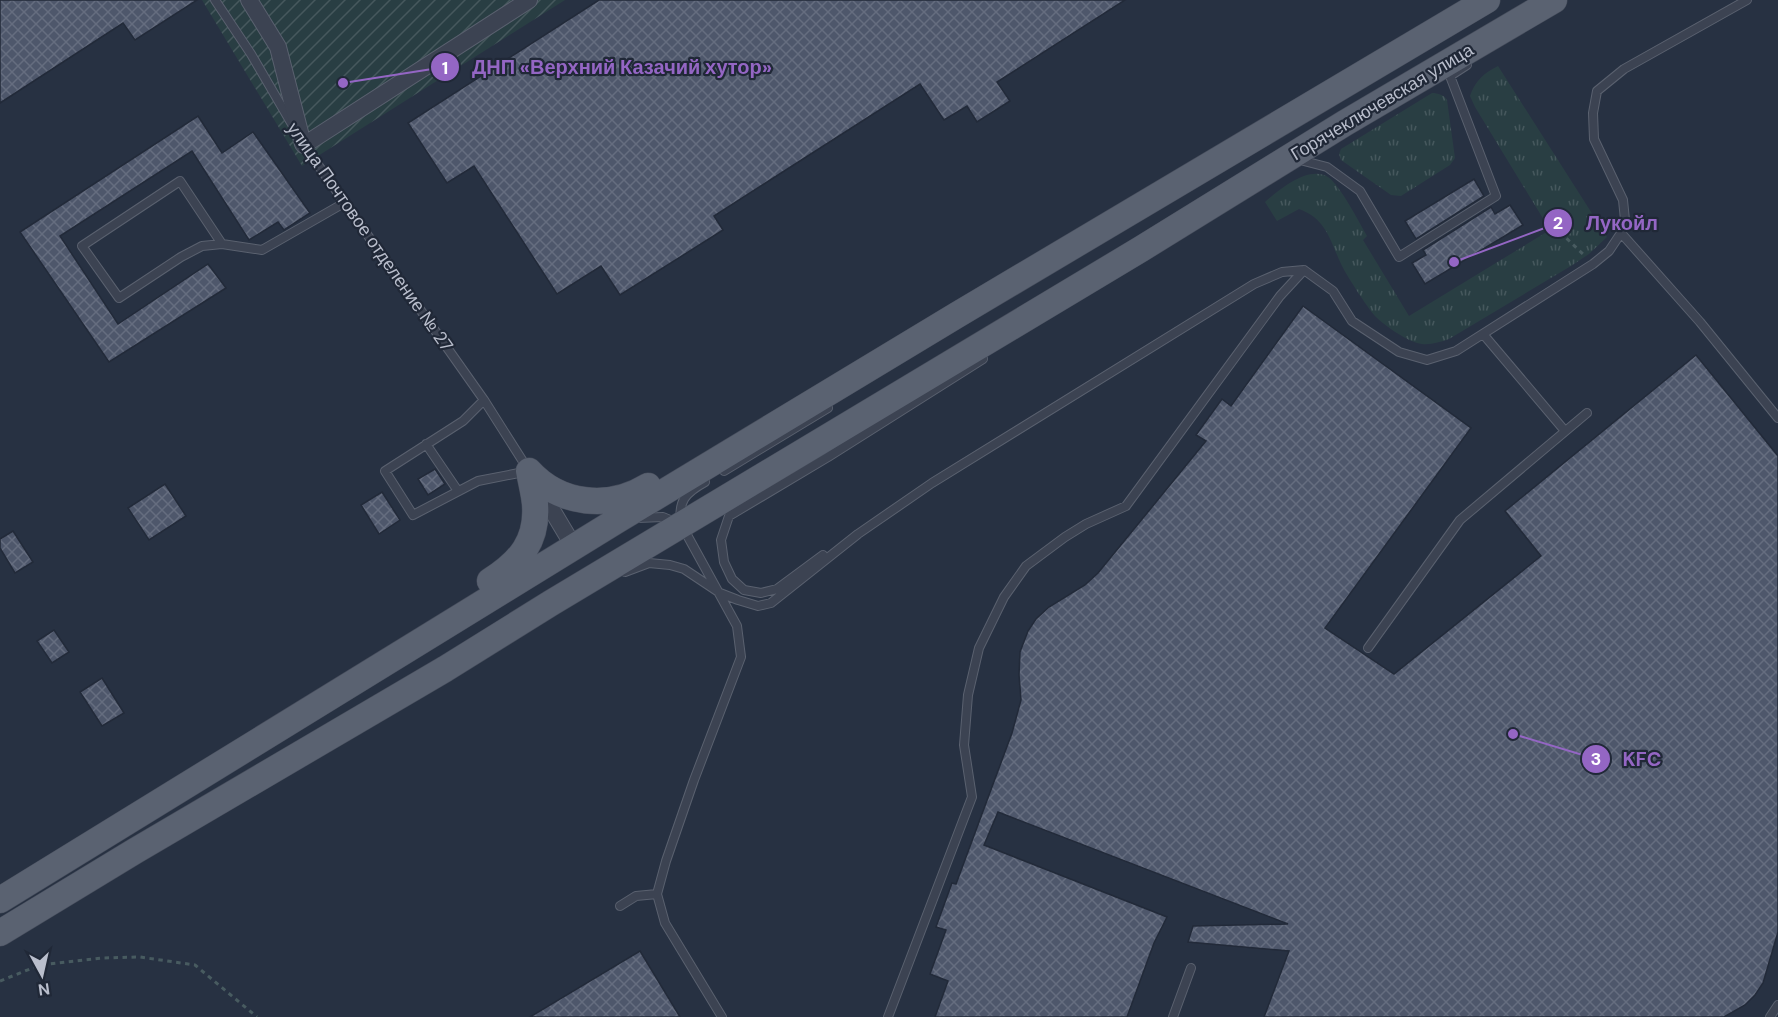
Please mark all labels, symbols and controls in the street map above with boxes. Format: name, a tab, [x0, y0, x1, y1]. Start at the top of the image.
street label: Горячеключевская улица	[1286, 37, 1479, 166]
callout: ДНП «Верхний Казачий хутор»	[430, 48, 784, 86]
text: ДНП «Верхний Казачий хутор»	[472, 54, 772, 80]
text: 1	[442, 56, 448, 80]
street label: улица Почтовое отделение № 27	[281, 118, 459, 356]
callout: Лукойл	[1543, 204, 1670, 242]
text: Лукойл	[1586, 210, 1658, 236]
text: 2	[1553, 211, 1563, 235]
callout: KFC	[1581, 740, 1674, 778]
text: KFC	[1623, 746, 1661, 772]
text: 3	[1591, 747, 1601, 771]
north arrow	[12, 945, 72, 1005]
text: N	[37, 978, 51, 1001]

